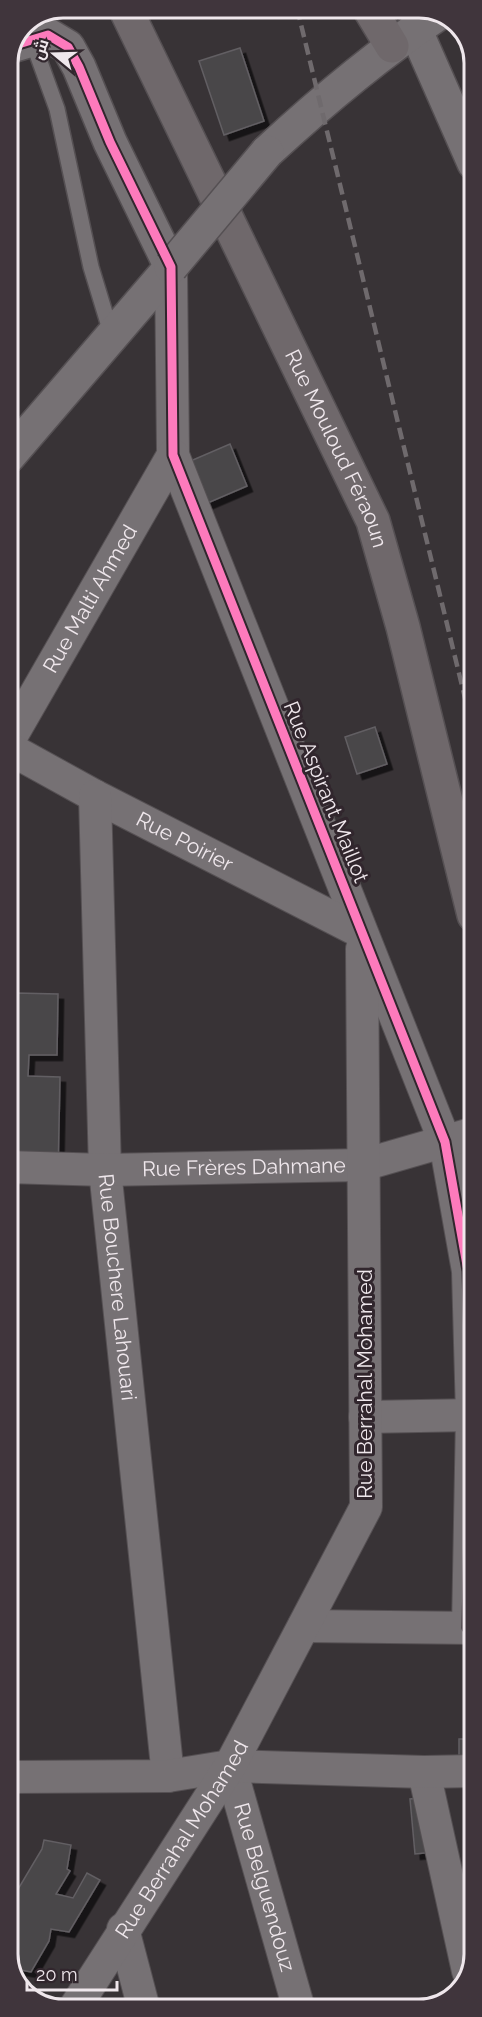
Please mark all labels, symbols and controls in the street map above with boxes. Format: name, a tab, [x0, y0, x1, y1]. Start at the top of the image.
north arrow	[24, 24, 84, 84]
text: ش	[28, 36, 53, 62]
street label: Rue Mouloud Féraoun	[280, 345, 393, 550]
street label: Rue Malti Ahmed	[37, 520, 142, 677]
street label: Rue Aspirant Maillot	[279, 698, 374, 886]
street label: Rue Poirier	[132, 806, 238, 877]
street label: Rue Frères Dahmane	[142, 1152, 346, 1181]
street label: Rue Bouchere Lahouari	[93, 1173, 142, 1402]
street label: Rue Berrahal Mohamed	[352, 1269, 377, 1499]
street label: Rue Berrahal Mohamed	[110, 1736, 253, 1943]
street label: Rue Belguendouz	[229, 1800, 301, 1974]
scale bar	[27, 1954, 117, 1992]
text: 20 m	[36, 1964, 78, 1985]

